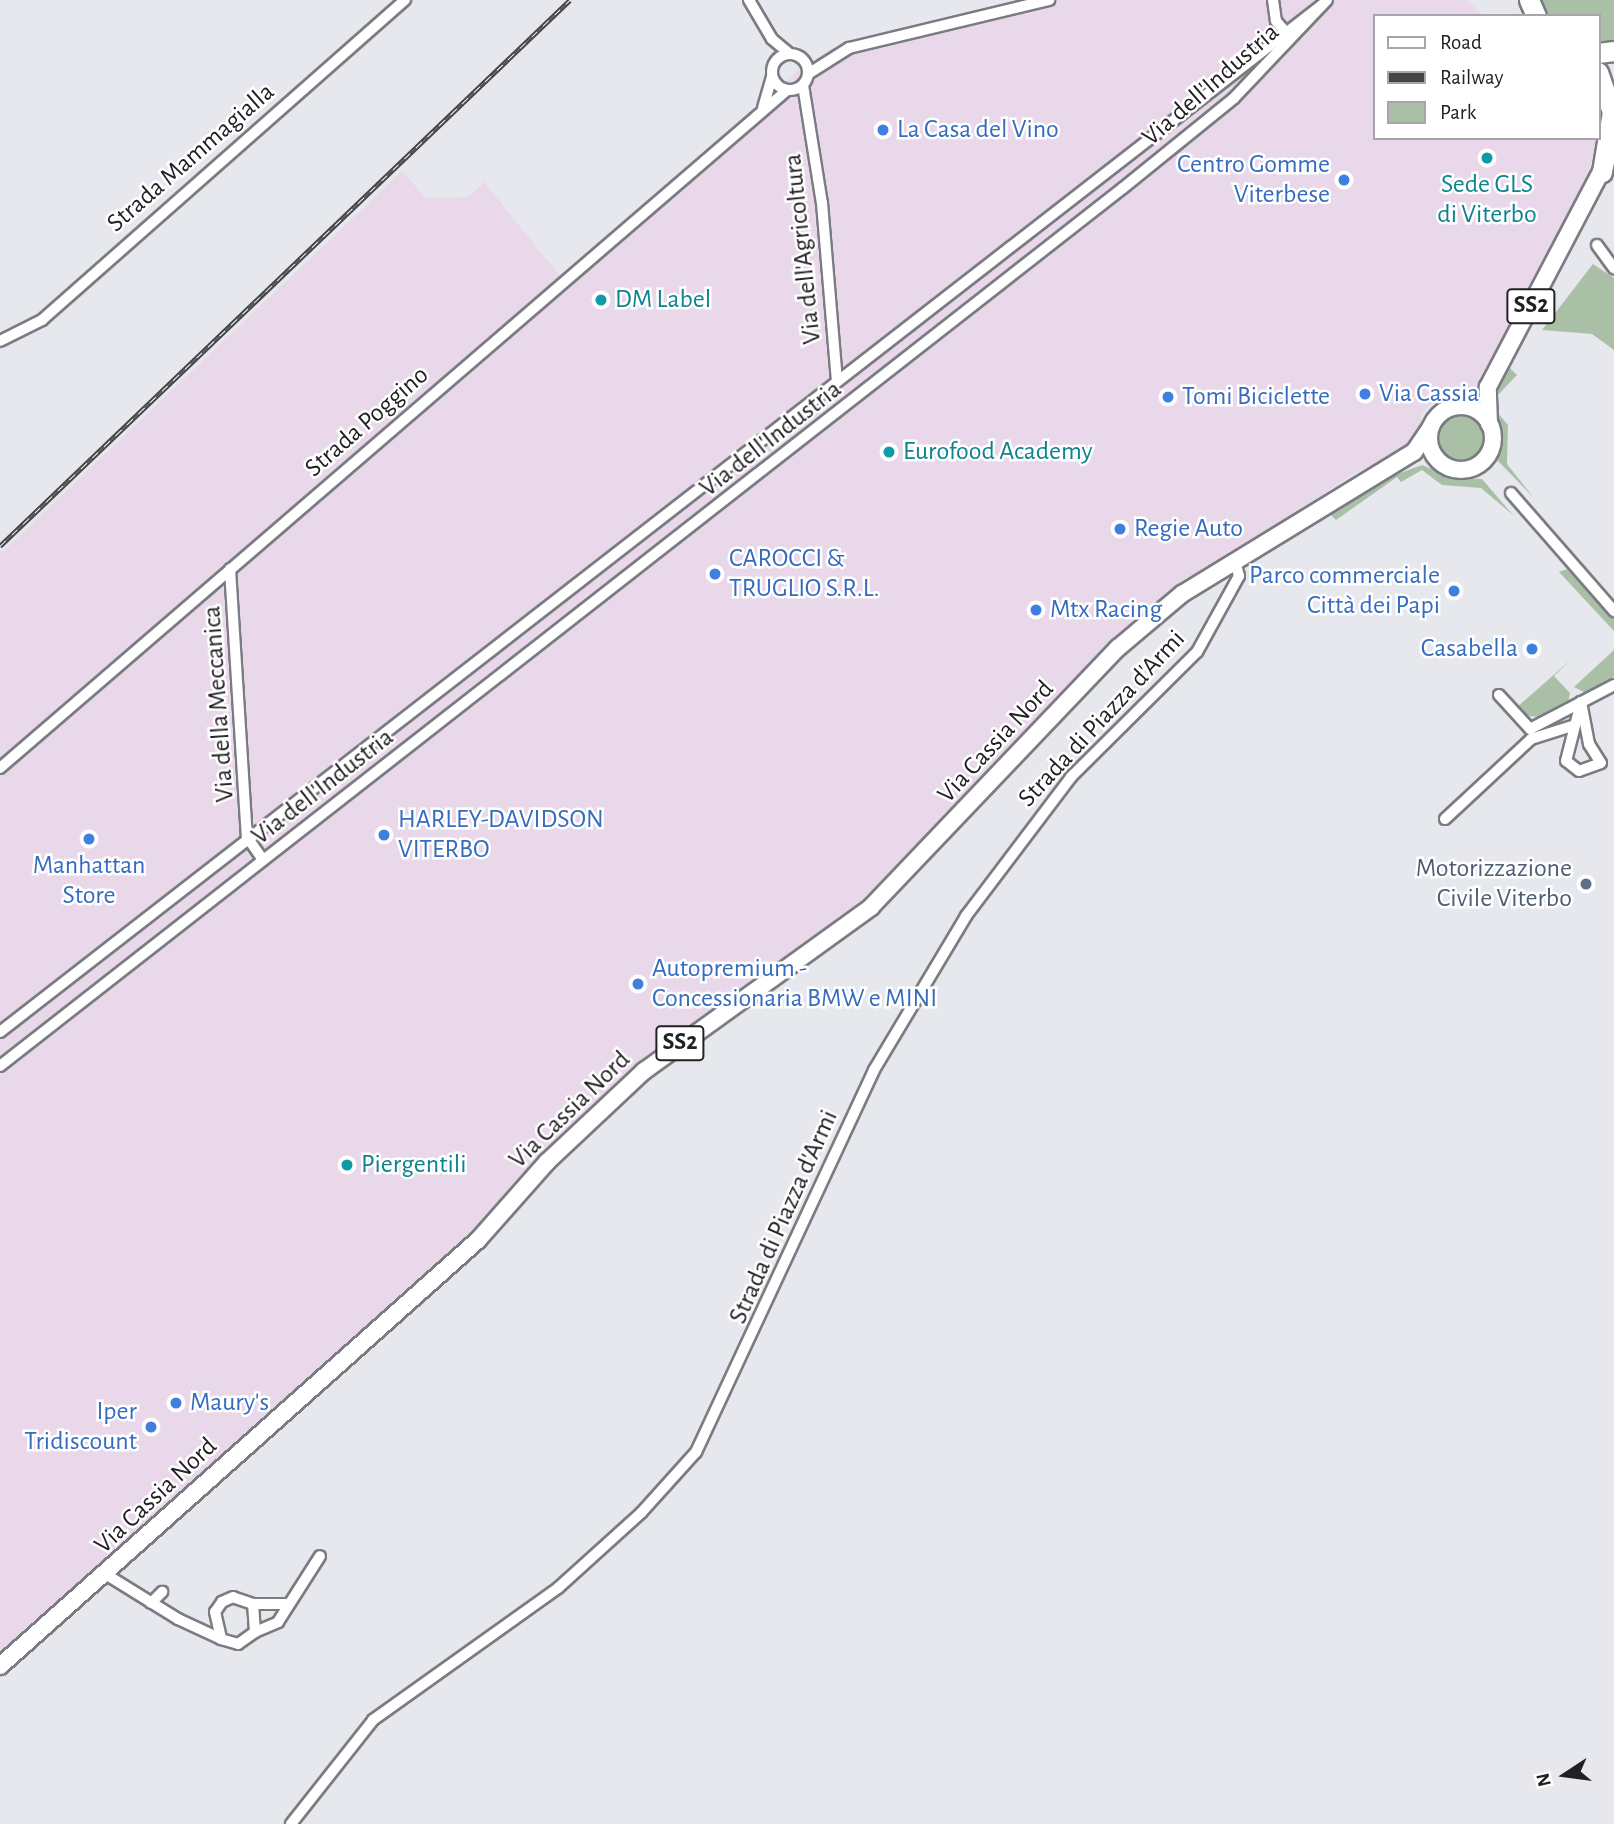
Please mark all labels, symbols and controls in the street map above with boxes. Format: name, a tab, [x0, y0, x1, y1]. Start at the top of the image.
legend	[1372, 14, 1600, 140]
street label: Via dell'Industria	[1136, 17, 1286, 153]
text: Road	[1440, 32, 1482, 53]
text: Railway	[1440, 67, 1503, 88]
street label: Strada Mammagialla	[101, 77, 281, 239]
text: Park	[1440, 102, 1476, 123]
place label: La Casa del Vino	[897, 114, 1059, 146]
marker: La Casa del Vino	[875, 122, 891, 138]
place label: Centro Gomme Viterbese	[1177, 149, 1330, 210]
marker: Sede GLS di Viterbo	[1479, 150, 1495, 166]
street label: Via dell'Agricoltura	[777, 152, 829, 346]
place label: Sede GLS di Viterbo	[1437, 169, 1537, 230]
marker: Centro Gomme Viterbese	[1336, 172, 1352, 188]
place label: DM Label	[615, 284, 711, 316]
road number: SS2	[1505, 286, 1557, 326]
marker: DM Label	[593, 292, 609, 308]
street label: Strada Poggino	[299, 360, 435, 484]
street label: Via dell'Industria	[694, 374, 848, 504]
place label: Via Cassia	[1379, 378, 1479, 410]
place label: Tomi Biciclette	[1182, 381, 1330, 413]
marker: Via Cassia	[1357, 386, 1373, 402]
marker: Tomi Biciclette	[1160, 389, 1176, 405]
place label: Eurofood Academy	[903, 436, 1092, 468]
marker: Eurofood Academy	[881, 444, 897, 460]
place label: Regie Auto	[1134, 513, 1243, 545]
marker: Regie Auto	[1112, 521, 1128, 537]
place label: CAROCCI & TRUGLIO S.R.L.	[729, 543, 879, 604]
place label: Parco commerciale Città dei Papi	[1249, 560, 1440, 622]
marker: CAROCCI & TRUGLIO S.R.L.	[707, 566, 723, 582]
marker: Parco commerciale Città dei Papi	[1446, 583, 1462, 599]
place label: Mtx Racing	[1050, 594, 1162, 626]
marker: Mtx Racing	[1028, 602, 1044, 618]
street label: Via della Meccanica	[197, 605, 241, 803]
street label: Strada di Piazza d'Armi	[1012, 624, 1192, 814]
place label: Casabella	[1421, 633, 1518, 665]
marker: Casabella	[1524, 641, 1540, 657]
street label: Via Cassia Nord	[931, 674, 1061, 810]
street label: Via dell'Industria	[246, 722, 400, 852]
place label: HARLEY-DAVIDSON VITERBO	[398, 804, 604, 866]
marker: HARLEY-DAVIDSON VITERBO	[376, 827, 392, 843]
marker: Manhattan Store	[81, 831, 97, 847]
place label: Manhattan Store	[33, 850, 145, 912]
place label: Motorizzazione Civile Viterbo	[1416, 853, 1572, 914]
marker: Motorizzazione Civile Viterbo	[1578, 876, 1594, 892]
place label: Autopremium - Concessionaria BMW e MINI	[652, 953, 937, 1014]
marker: Autopremium - Concessionaria BMW e MINI	[630, 976, 646, 992]
road number: SS2	[654, 1023, 706, 1064]
street label: Via Cassia Nord	[503, 1045, 637, 1175]
street label: Strada di Piazza d'Armi	[723, 1105, 845, 1329]
place label: Piergentili	[361, 1149, 467, 1181]
marker: Piergentili	[339, 1157, 355, 1173]
place label: Maury's	[190, 1387, 269, 1419]
marker: Maury's	[168, 1395, 184, 1411]
place label: Iper Tridiscount	[24, 1396, 137, 1458]
marker: Iper Tridiscount	[143, 1419, 159, 1435]
street label: Via Cassia Nord	[88, 1431, 224, 1561]
north arrow	[1530, 1740, 1600, 1810]
text: N	[1533, 1771, 1555, 1788]

